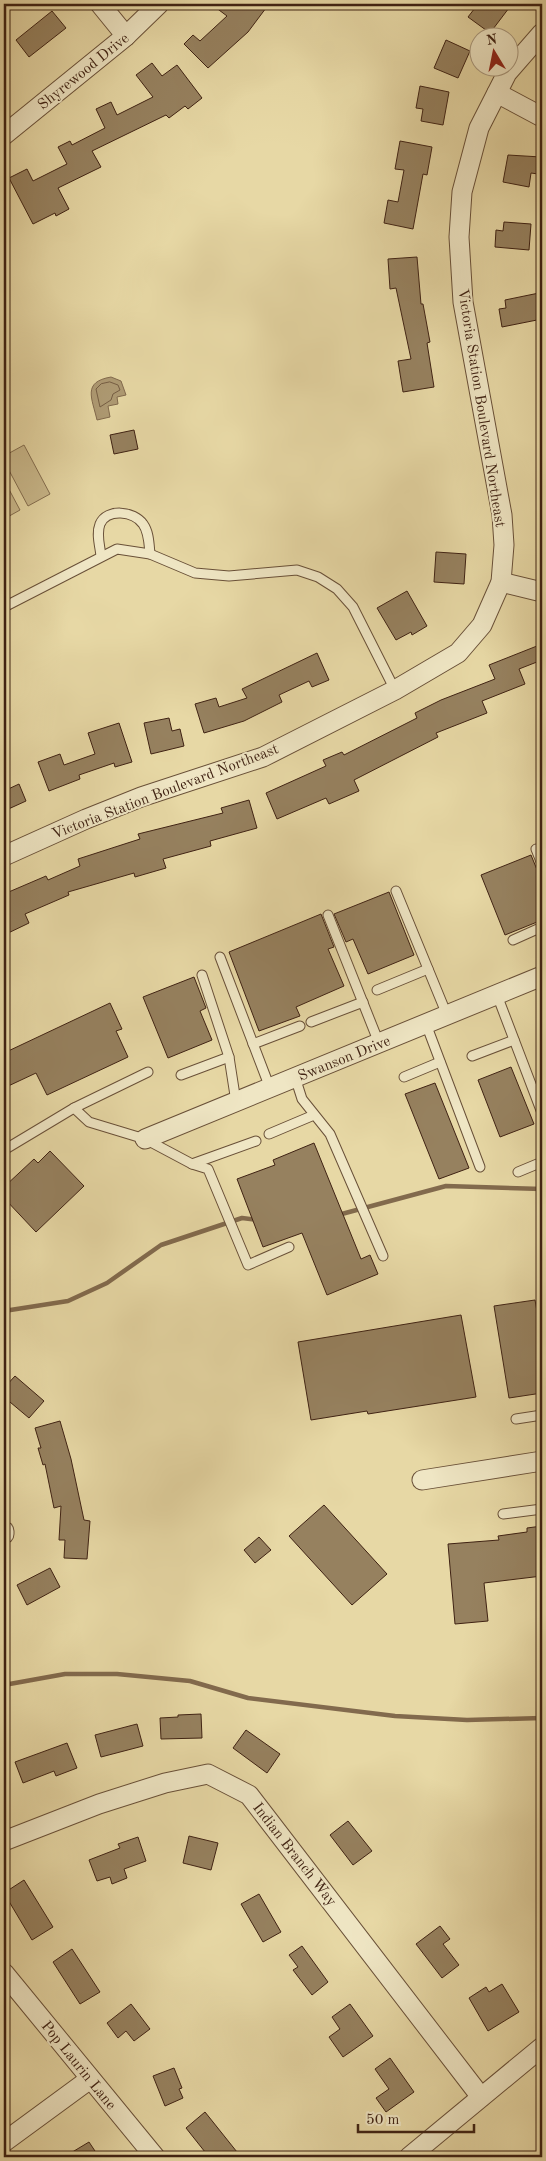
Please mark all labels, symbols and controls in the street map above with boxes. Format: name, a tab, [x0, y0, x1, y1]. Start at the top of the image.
north arrow	[468, 28, 518, 78]
street label: Shyrewood Drive	[36, 31, 132, 113]
text: N	[485, 32, 499, 48]
street label: Victoria Station Boulevard Northeast	[454, 288, 507, 529]
street label: Victoria Station Boulevard Northeast	[50, 742, 281, 843]
street label: Swanson Drive	[296, 1034, 393, 1085]
street label: Indian Branch Way	[249, 1800, 339, 1909]
street label: Pop Laurin Lane	[38, 2019, 118, 2113]
scale bar	[358, 2101, 475, 2133]
text: 50 m	[366, 2113, 400, 2128]

